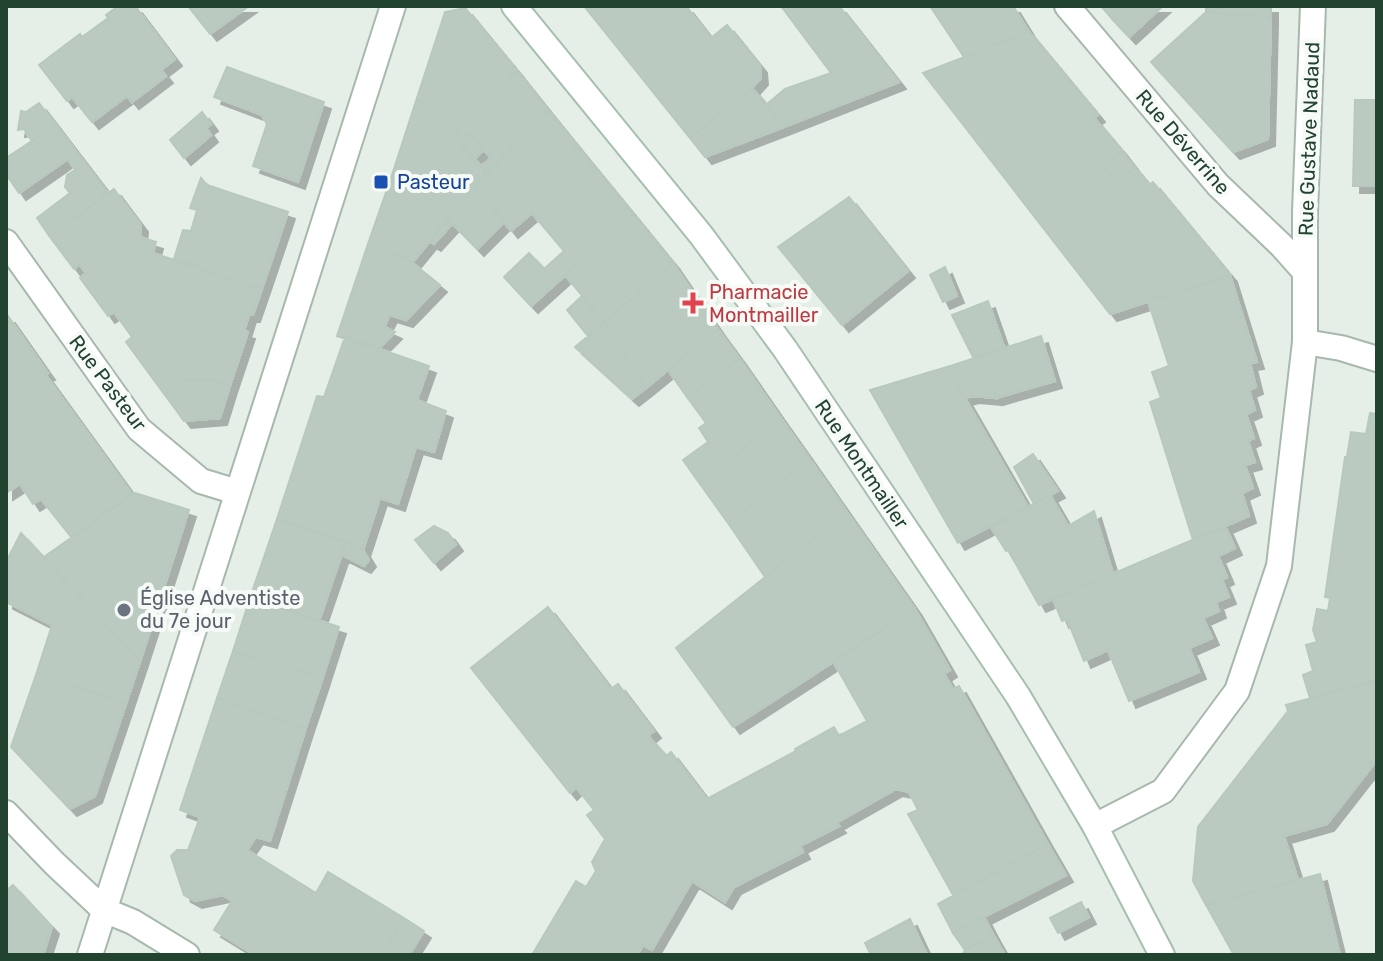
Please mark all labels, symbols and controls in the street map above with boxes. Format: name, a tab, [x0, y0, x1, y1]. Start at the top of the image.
street label: Rue Gustave Nadaud	[1294, 41, 1324, 237]
street label: Rue Déverrine	[1131, 85, 1235, 199]
place label: Pasteur	[397, 170, 470, 194]
marker: Pasteur	[372, 173, 390, 191]
place label: Pharmacie Montmailler	[709, 280, 819, 327]
marker: Pharmacie Montmailler	[684, 294, 702, 312]
street label: Rue Pasteur	[64, 330, 152, 436]
street label: Rue Montmailler	[810, 395, 914, 533]
place label: Église Adventiste du 7e jour	[140, 586, 300, 633]
marker: Église Adventiste du 7e jour	[115, 601, 133, 619]

